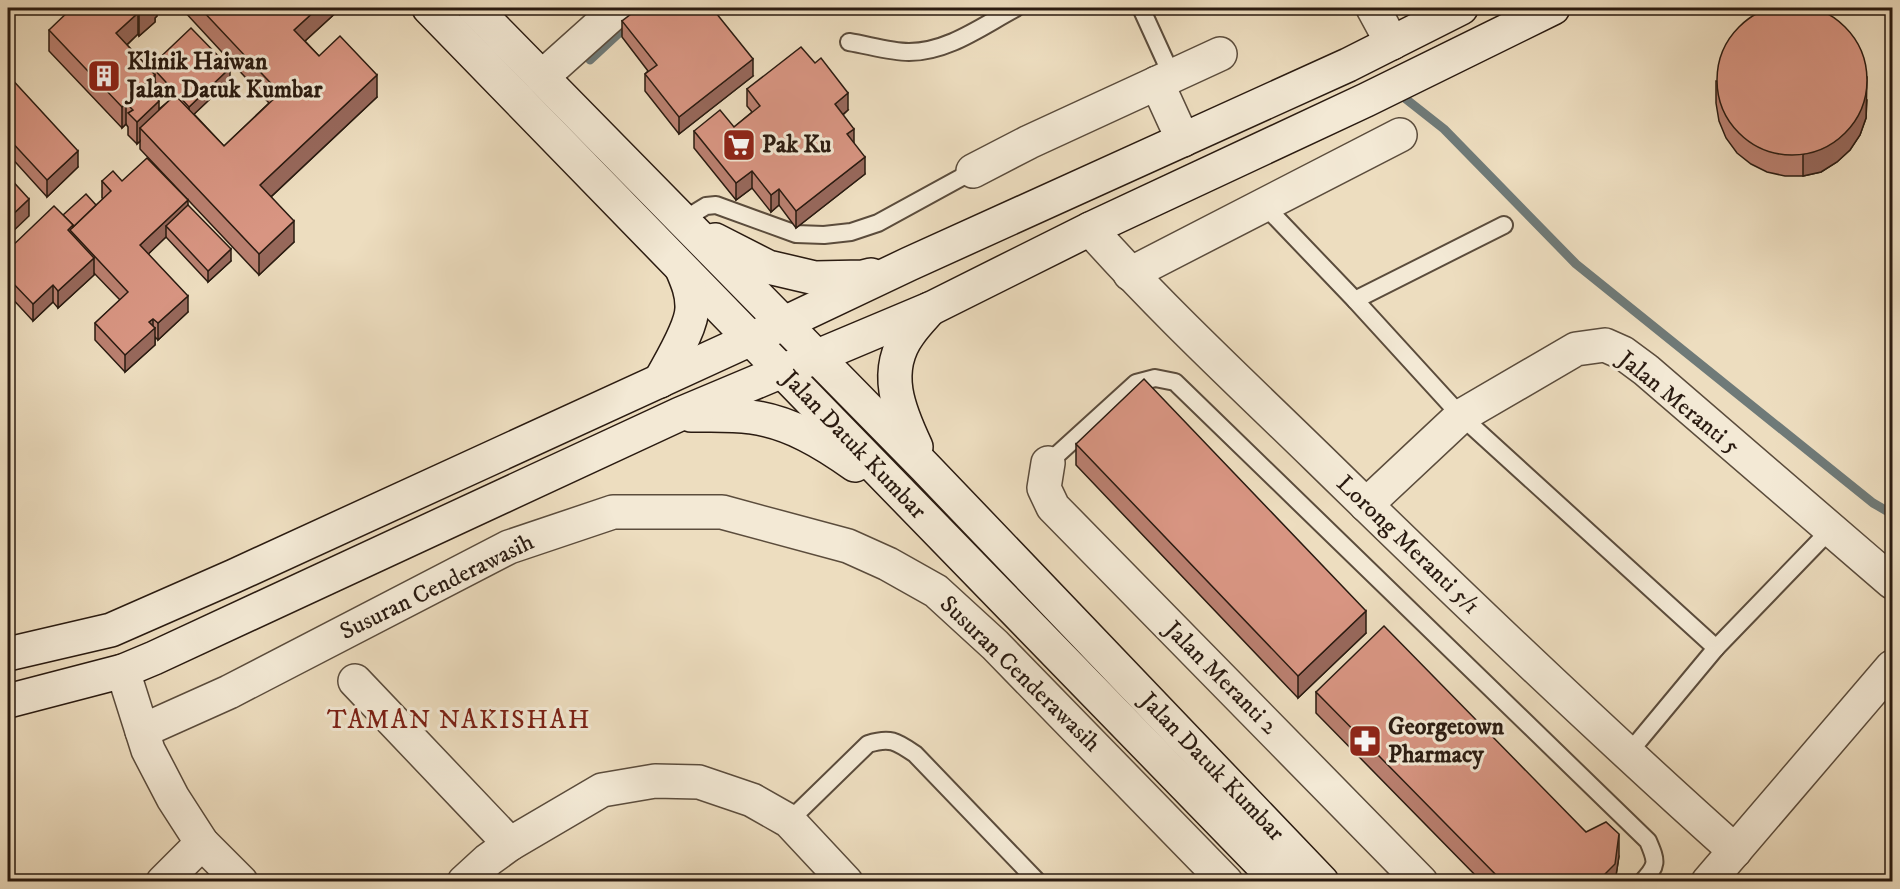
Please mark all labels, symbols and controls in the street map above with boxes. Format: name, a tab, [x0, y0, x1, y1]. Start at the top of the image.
place label: Klinik Haiwan Jalan Datuk Kumbar	[124, 47, 323, 105]
building icon: Klinik Haiwan Jalan Datuk Kumbar	[86, 58, 122, 94]
supermarket icon: Pak Ku	[721, 127, 757, 163]
place label: Pak Ku	[762, 130, 832, 160]
street label: Jalan Meranti 5	[1610, 343, 1746, 461]
street label: Jalan Datuk Kumbar	[774, 363, 933, 526]
street label: Lorong Meranti 5/1	[1330, 469, 1486, 621]
street label: Susuran Cenderawasih	[335, 527, 539, 647]
street label: Susuran Cenderawasih	[933, 590, 1107, 759]
street label: Jalan Meranti 2	[1157, 614, 1284, 741]
street label: Jalan Datuk Kumbar	[1132, 685, 1291, 848]
district label: TAMAN NAKISHAH	[327, 704, 591, 737]
place label: Georgetown Pharmacy	[1388, 712, 1505, 770]
pharmacy icon: Georgetown Pharmacy	[1347, 723, 1383, 759]

